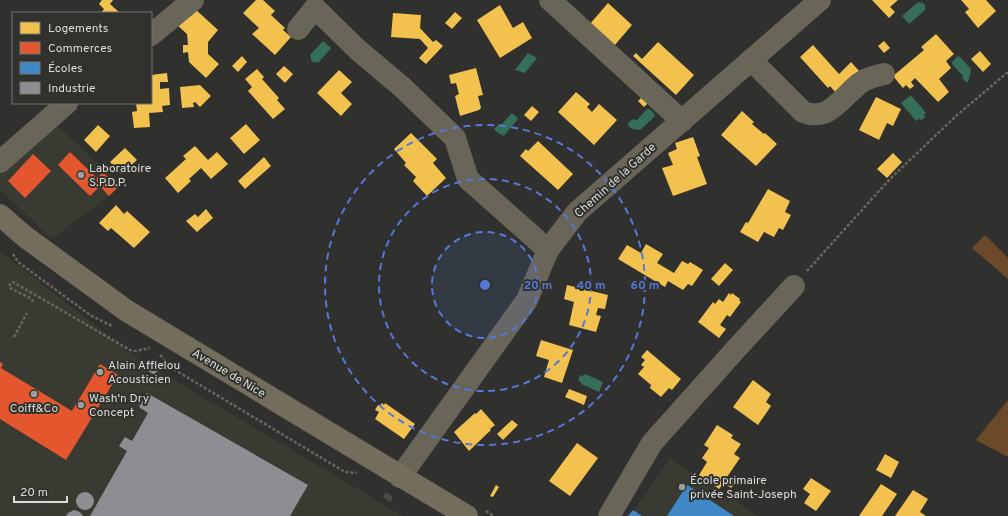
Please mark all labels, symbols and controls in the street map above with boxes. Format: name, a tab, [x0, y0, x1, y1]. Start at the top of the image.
legend	[12, 12, 152, 104]
text: Logements	[48, 21, 108, 37]
text: Commerces	[48, 41, 112, 57]
text: Écoles	[48, 61, 83, 77]
text: Industrie	[48, 81, 96, 97]
street label: Chemin de la Garde	[571, 140, 660, 222]
place label: Laboratoire S.P.D.P.	[89, 161, 151, 191]
marker: Laboratoire S.P.D.P.	[76, 170, 86, 180]
centre of rings	[478, 278, 492, 292]
text: 20 m	[524, 278, 552, 294]
text: 40 m	[576, 278, 606, 294]
text: 60 m	[631, 278, 659, 294]
street label: Avenue de Nice	[189, 346, 268, 402]
place label: Alain Afflelou Acousticien	[108, 358, 180, 388]
marker: Alain Afflelou Acousticien	[95, 367, 105, 377]
marker: Coiff&Co	[29, 389, 39, 399]
place label: Wash'n Dry Concept	[89, 391, 149, 421]
marker: Wash'n Dry Concept	[76, 400, 86, 410]
place label: Coiff&Co	[10, 401, 58, 417]
place label: École primaire privée Saint-Joseph	[690, 473, 797, 503]
scale bar	[14, 478, 67, 504]
marker: École primaire privée Saint-Joseph	[677, 482, 687, 492]
text: 20 m	[20, 485, 48, 501]

